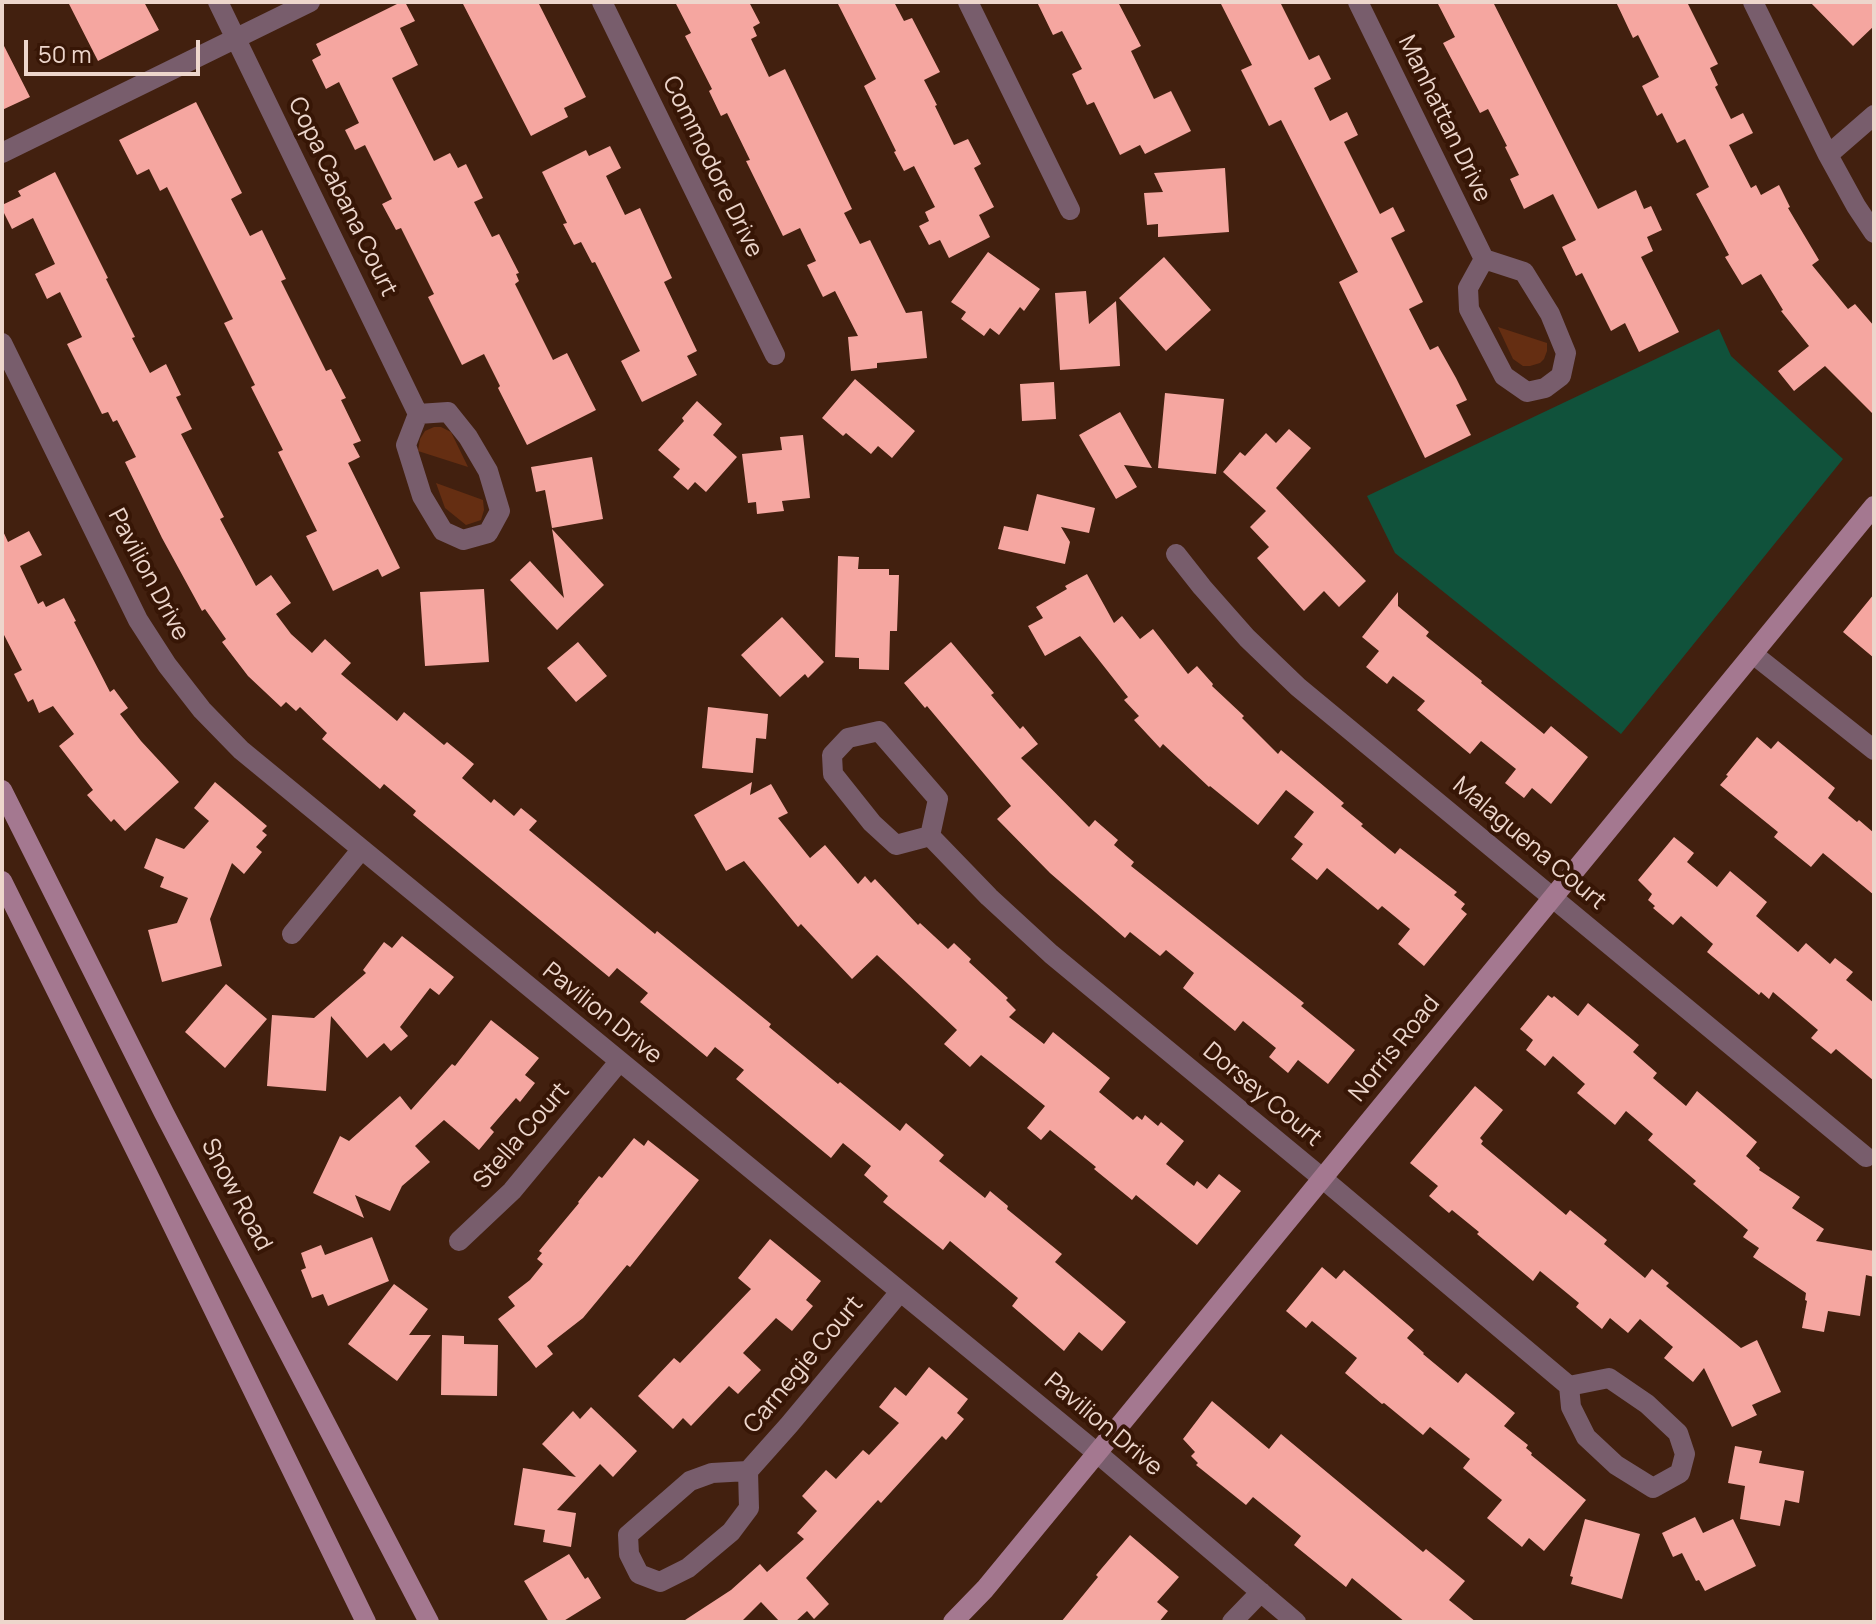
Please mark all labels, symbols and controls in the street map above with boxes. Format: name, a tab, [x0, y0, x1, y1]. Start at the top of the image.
scale bar	[28, 24, 204, 74]
street label: Manhattan Drive	[1391, 31, 1497, 207]
text: 50 m	[38, 37, 92, 70]
street label: Commodore Drive	[656, 72, 768, 262]
street label: Copa Cabana Court	[281, 93, 403, 301]
street label: Pavilion Drive	[101, 504, 195, 646]
street label: Malaguena Court	[1447, 772, 1611, 916]
street label: Pavilion Drive	[537, 957, 667, 1071]
street label: Norris Road	[1344, 990, 1446, 1108]
street label: Dorsey Court	[1197, 1037, 1327, 1153]
street label: Stella Court	[468, 1077, 576, 1195]
street label: Snow Road	[194, 1134, 278, 1256]
street label: Carnegie Court	[738, 1291, 870, 1439]
street label: Pavilion Drive	[1038, 1367, 1168, 1483]

